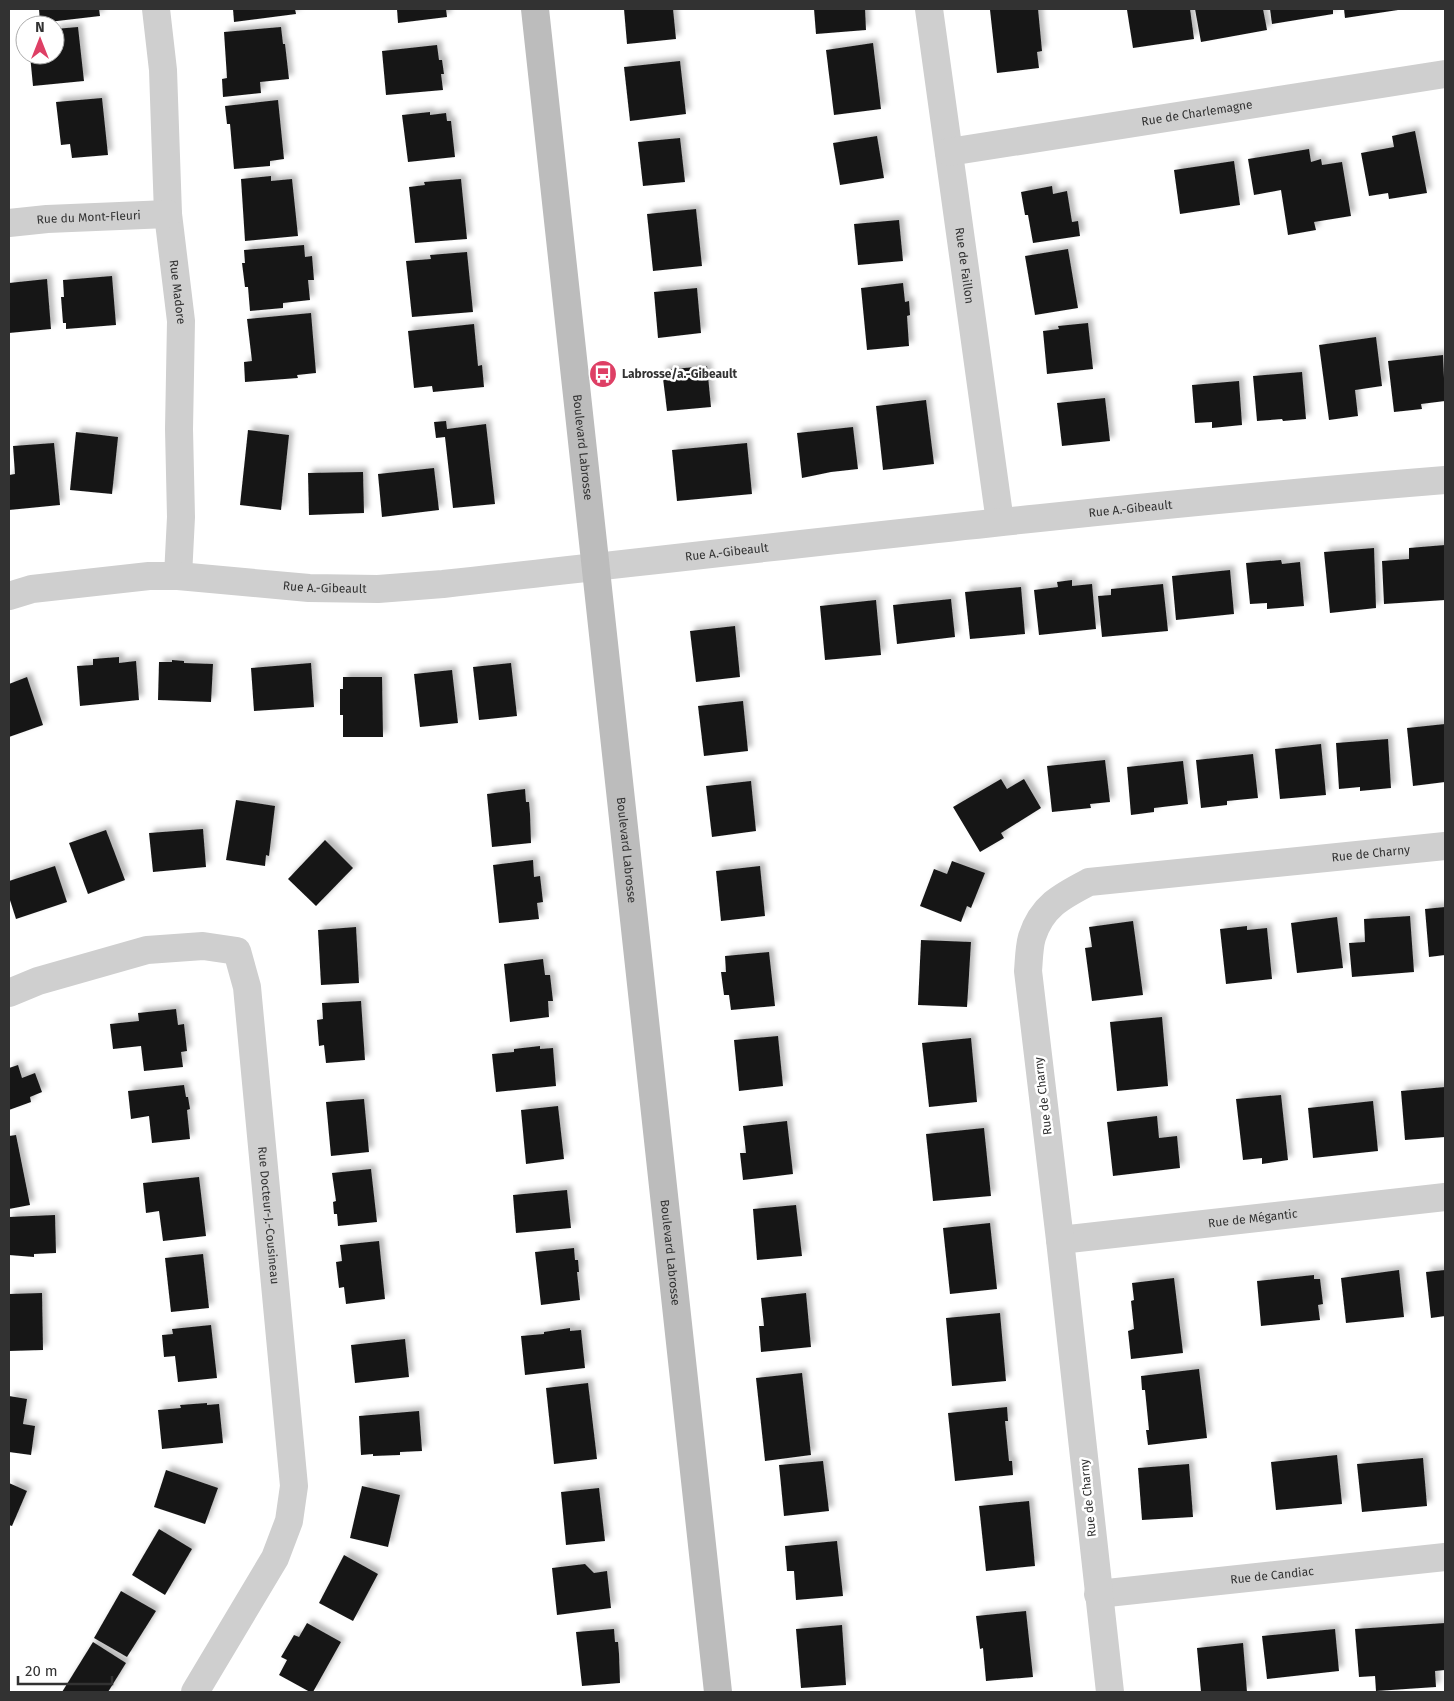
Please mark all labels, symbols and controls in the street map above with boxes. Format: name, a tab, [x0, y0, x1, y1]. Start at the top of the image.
north arrow	[15, 15, 65, 65]
text: N	[35, 19, 45, 36]
street label: Rue de Charlemagne	[1140, 97, 1254, 129]
street label: Rue du Mont-Fleuri	[36, 208, 141, 227]
street label: Rue de Faillon	[952, 226, 977, 305]
street label: Rue Madore	[167, 259, 188, 325]
bus stop icon: Labrosse/a.-Gibeault	[588, 359, 618, 389]
place label: Labrosse/a.-Gibeault	[622, 367, 738, 381]
street label: Boulevard Labrosse	[570, 394, 595, 501]
street label: Rue A.-Gibeault	[1088, 498, 1173, 520]
street label: Rue A.-Gibeault	[684, 540, 770, 564]
street label: Rue A.-Gibeault	[282, 579, 367, 596]
street label: Boulevard Labrosse	[614, 796, 639, 904]
street label: Rue de Charny	[1331, 843, 1411, 864]
street label: Rue de Charny	[1031, 1056, 1055, 1136]
street label: Rue Docteur-J.-Cousineau	[255, 1146, 282, 1285]
street label: Boulevard Labrosse	[658, 1199, 683, 1306]
street label: Rue de Mégantic	[1207, 1206, 1298, 1230]
street label: Rue de Charny	[1077, 1458, 1099, 1538]
street label: Rue de Candiac	[1230, 1564, 1315, 1587]
scale bar	[18, 1654, 111, 1686]
text: 20 m	[25, 1662, 58, 1680]

